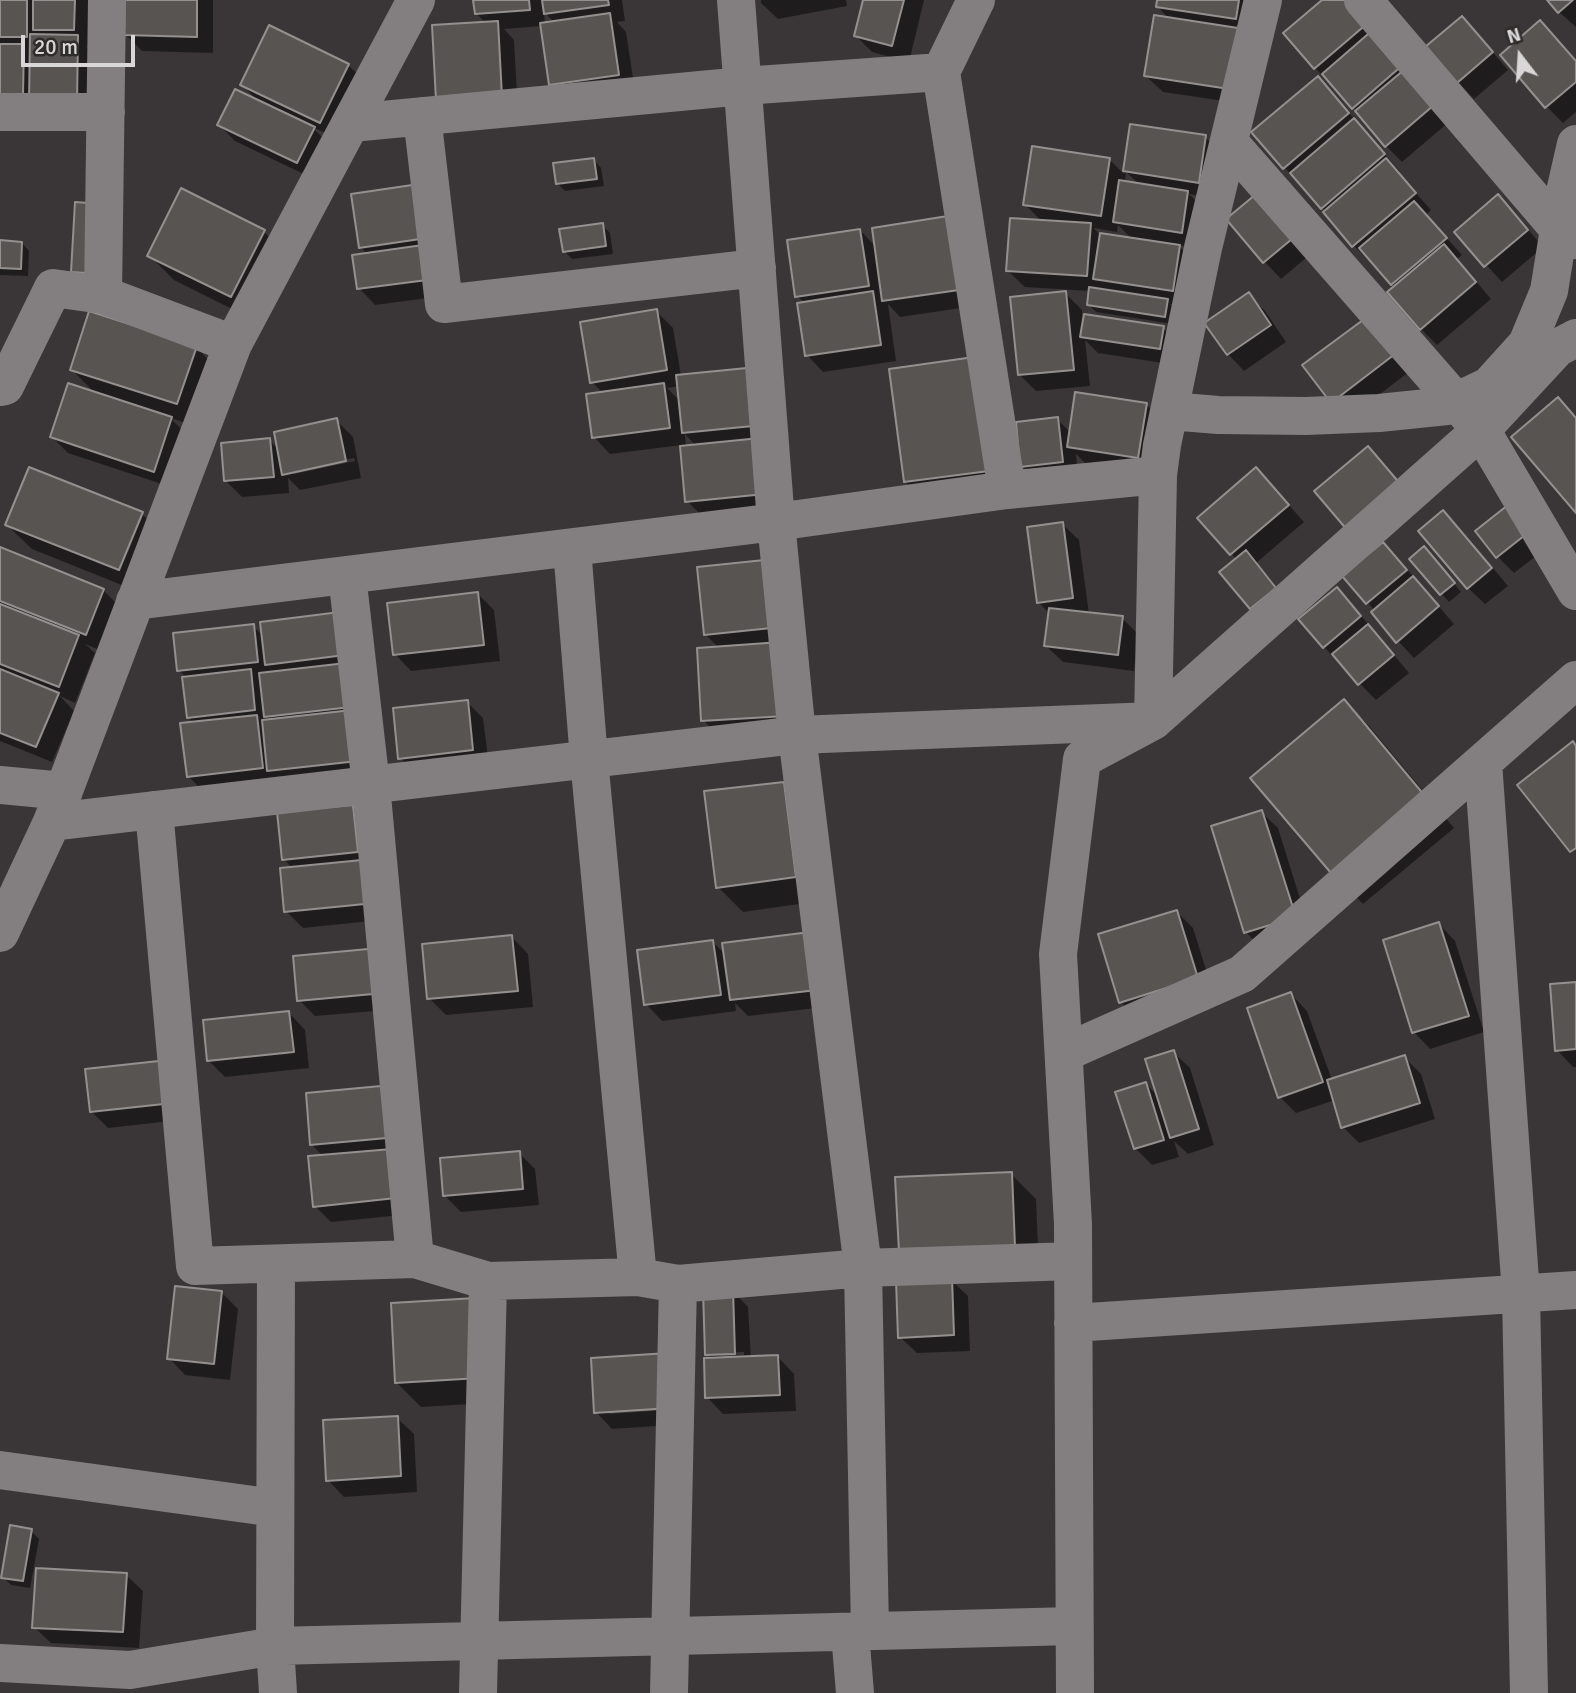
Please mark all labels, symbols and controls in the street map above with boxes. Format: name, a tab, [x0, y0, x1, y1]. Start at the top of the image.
scale bar	[24, 21, 138, 65]
north arrow	[1485, 21, 1555, 91]
text: N	[1504, 23, 1524, 49]
text: 20 m	[34, 34, 78, 60]

